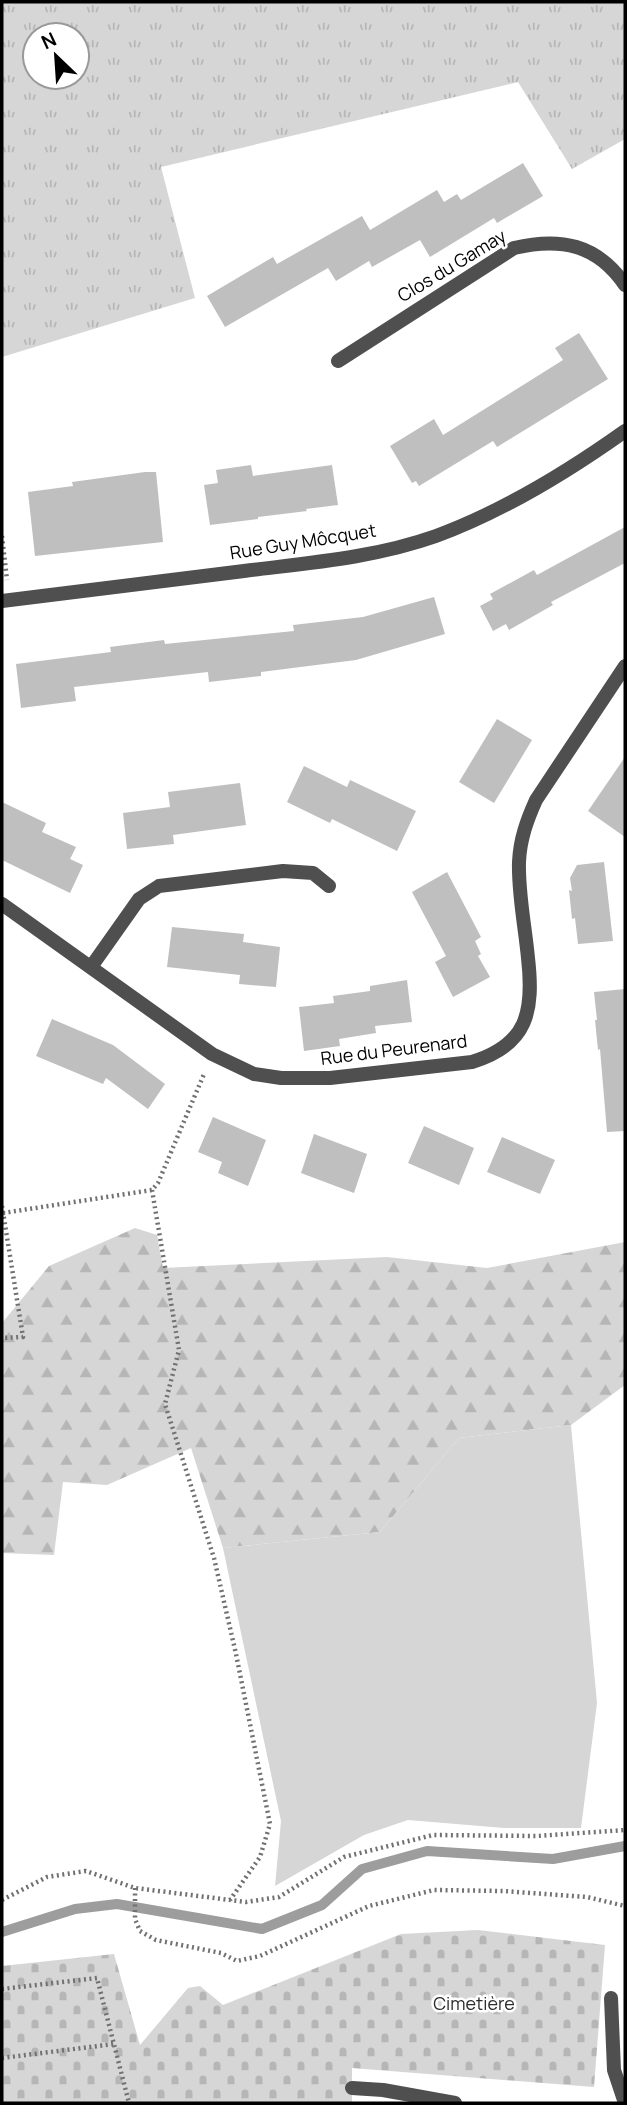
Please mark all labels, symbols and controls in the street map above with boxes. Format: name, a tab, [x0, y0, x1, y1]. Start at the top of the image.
north arrow	[21, 21, 91, 91]
text: N	[37, 26, 60, 55]
street label: Clos du Gamay	[393, 223, 511, 307]
street label: Rue Guy Môcquet	[228, 518, 378, 564]
street label: Rue du Peurenard	[319, 1028, 468, 1070]
park label: Cimetière	[433, 1991, 515, 2015]

